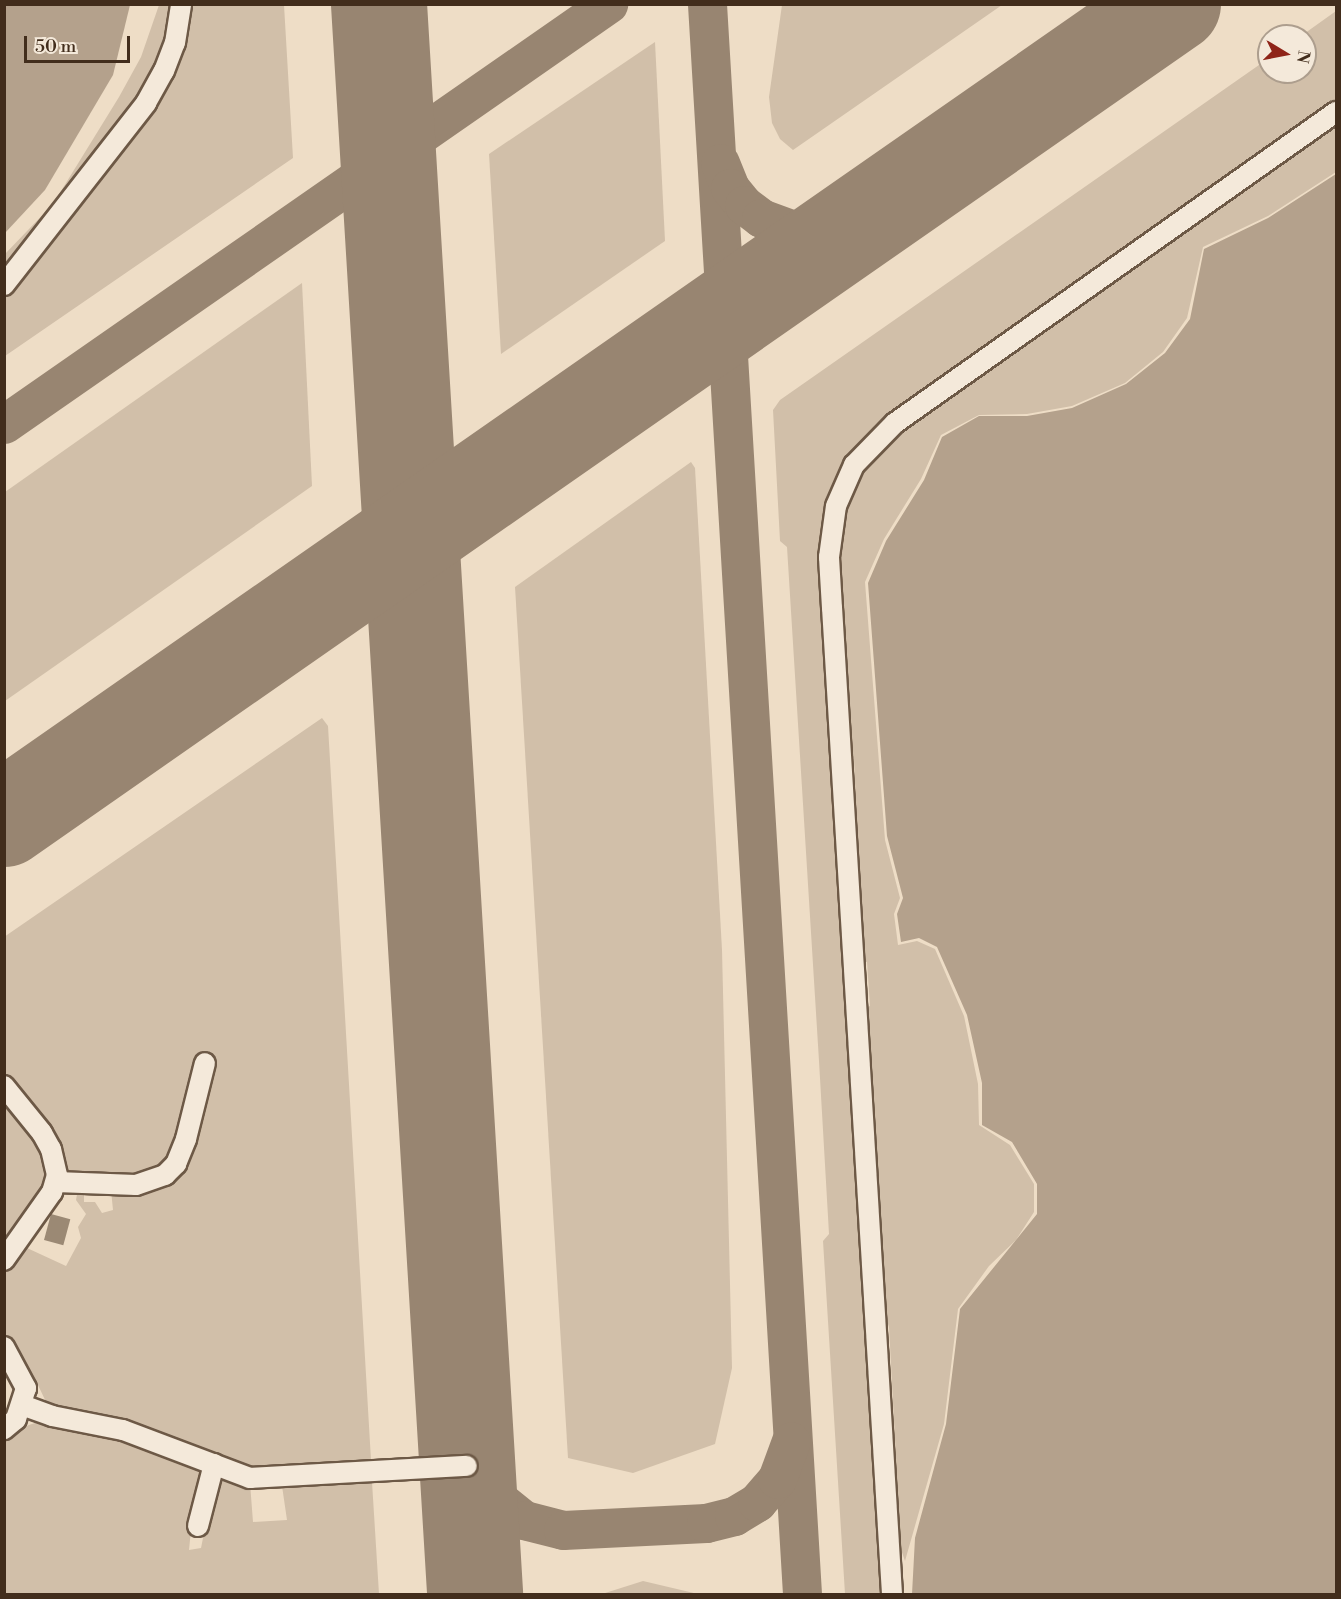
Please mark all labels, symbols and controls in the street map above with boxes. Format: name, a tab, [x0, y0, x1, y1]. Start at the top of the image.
scale bar	[27, 24, 134, 62]
north arrow	[1257, 24, 1317, 84]
text: 50 m	[35, 35, 76, 58]
text: N	[1292, 49, 1314, 65]

